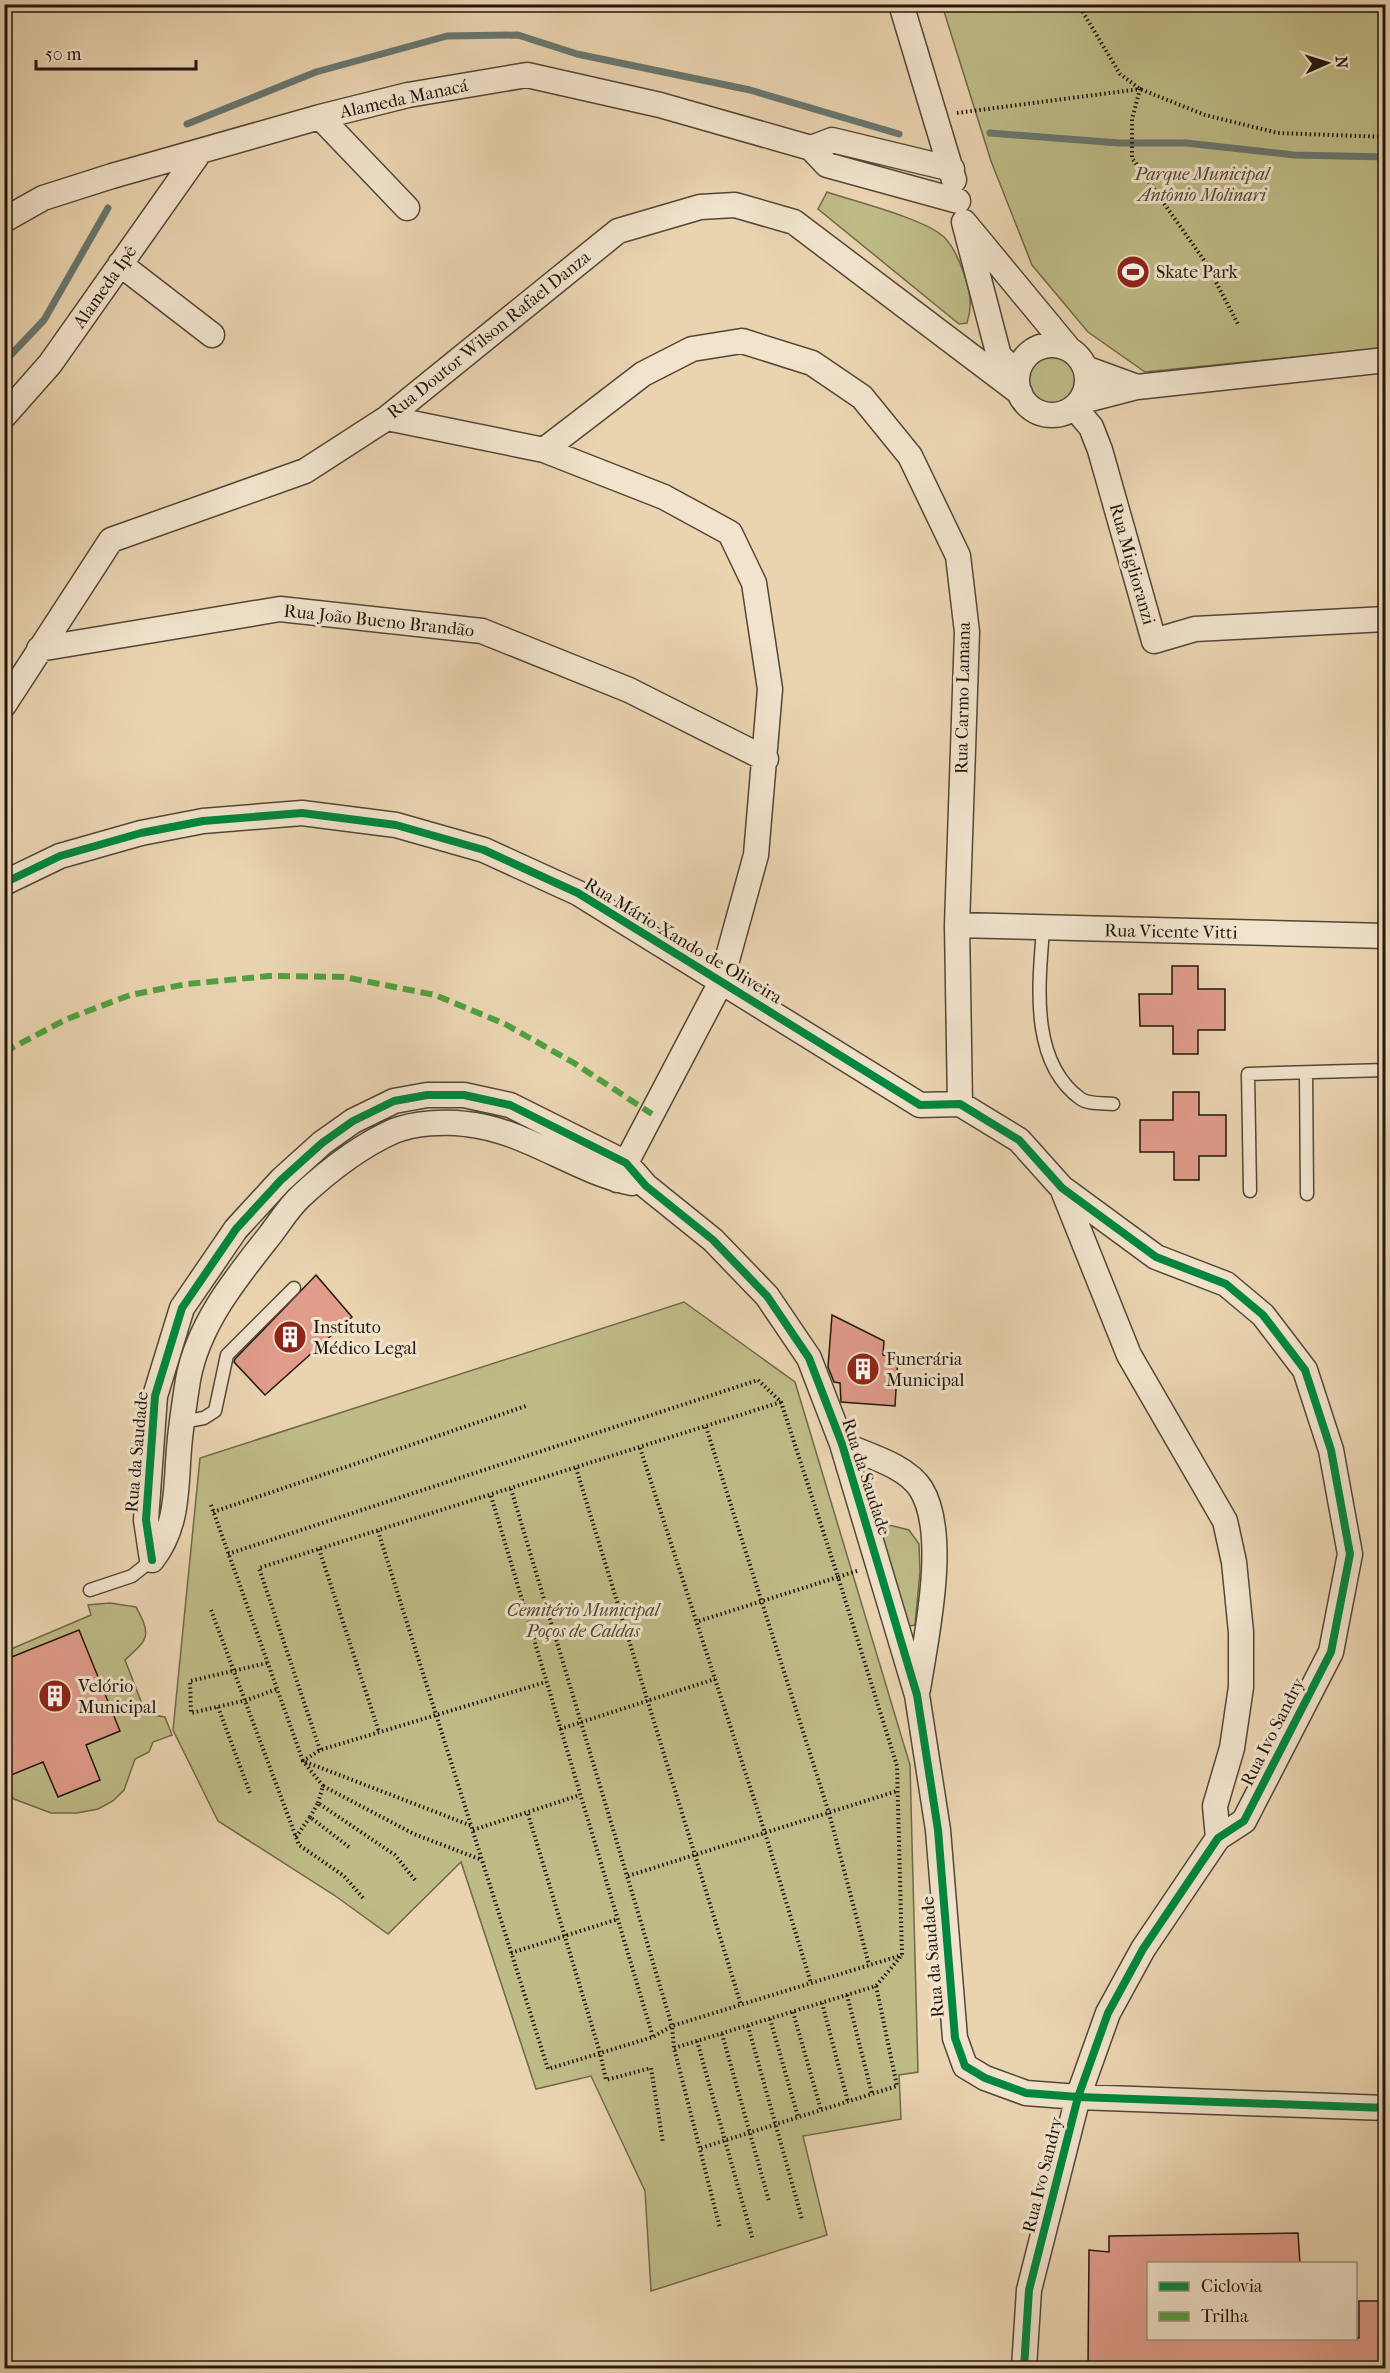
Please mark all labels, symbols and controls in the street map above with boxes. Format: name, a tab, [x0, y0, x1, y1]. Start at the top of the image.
scale bar	[36, 33, 196, 71]
north arrow	[1297, 33, 1357, 93]
text: 50 m	[45, 44, 82, 65]
text: N	[1332, 56, 1351, 70]
street label: Alameda Manacá	[337, 75, 471, 123]
park label: Parque Municipal Antônio Molinari	[1134, 164, 1272, 206]
street label: Alameda Ipê	[68, 241, 141, 333]
street label: Rua Doutor Wilson Rafael Danza	[383, 246, 595, 423]
sports icon: Skate Park	[1115, 254, 1151, 290]
place label: Skate Park	[1156, 262, 1239, 283]
street label: Rua Miglioranzi	[1105, 501, 1160, 628]
street label: Rua João Bueno Brandão	[283, 601, 475, 641]
street label: Rua Carmo Lamana	[951, 621, 975, 774]
street label: Rua Mário Xando de Oliveira	[580, 874, 786, 1009]
street label: Rua Vicente Vitti	[1104, 920, 1239, 944]
place label: Instituto Médico Legal	[313, 1317, 417, 1359]
building icon: Instituto Médico Legal	[272, 1319, 308, 1355]
place label: Funerária Municipal	[886, 1349, 964, 1391]
building icon: Funerária Municipal	[845, 1351, 881, 1387]
street label: Rua da Saudade	[121, 1390, 153, 1513]
street label: Rua da Saudade	[837, 1416, 895, 1538]
park label: Cemitério Municipal Poços de Caldas	[507, 1600, 662, 1642]
street label: Rua Ivo Sandry	[1237, 1673, 1310, 1790]
place label: Velório Municipal	[77, 1676, 156, 1718]
building icon: Velório Municipal	[37, 1678, 73, 1714]
street label: Rua da Saudade	[917, 1895, 949, 2018]
street label: Rua Ivo Sandry	[1018, 2114, 1068, 2235]
legend	[1147, 2262, 1357, 2340]
text: Ciclovia	[1201, 2276, 1263, 2297]
text: Trilha	[1201, 2306, 1249, 2327]

